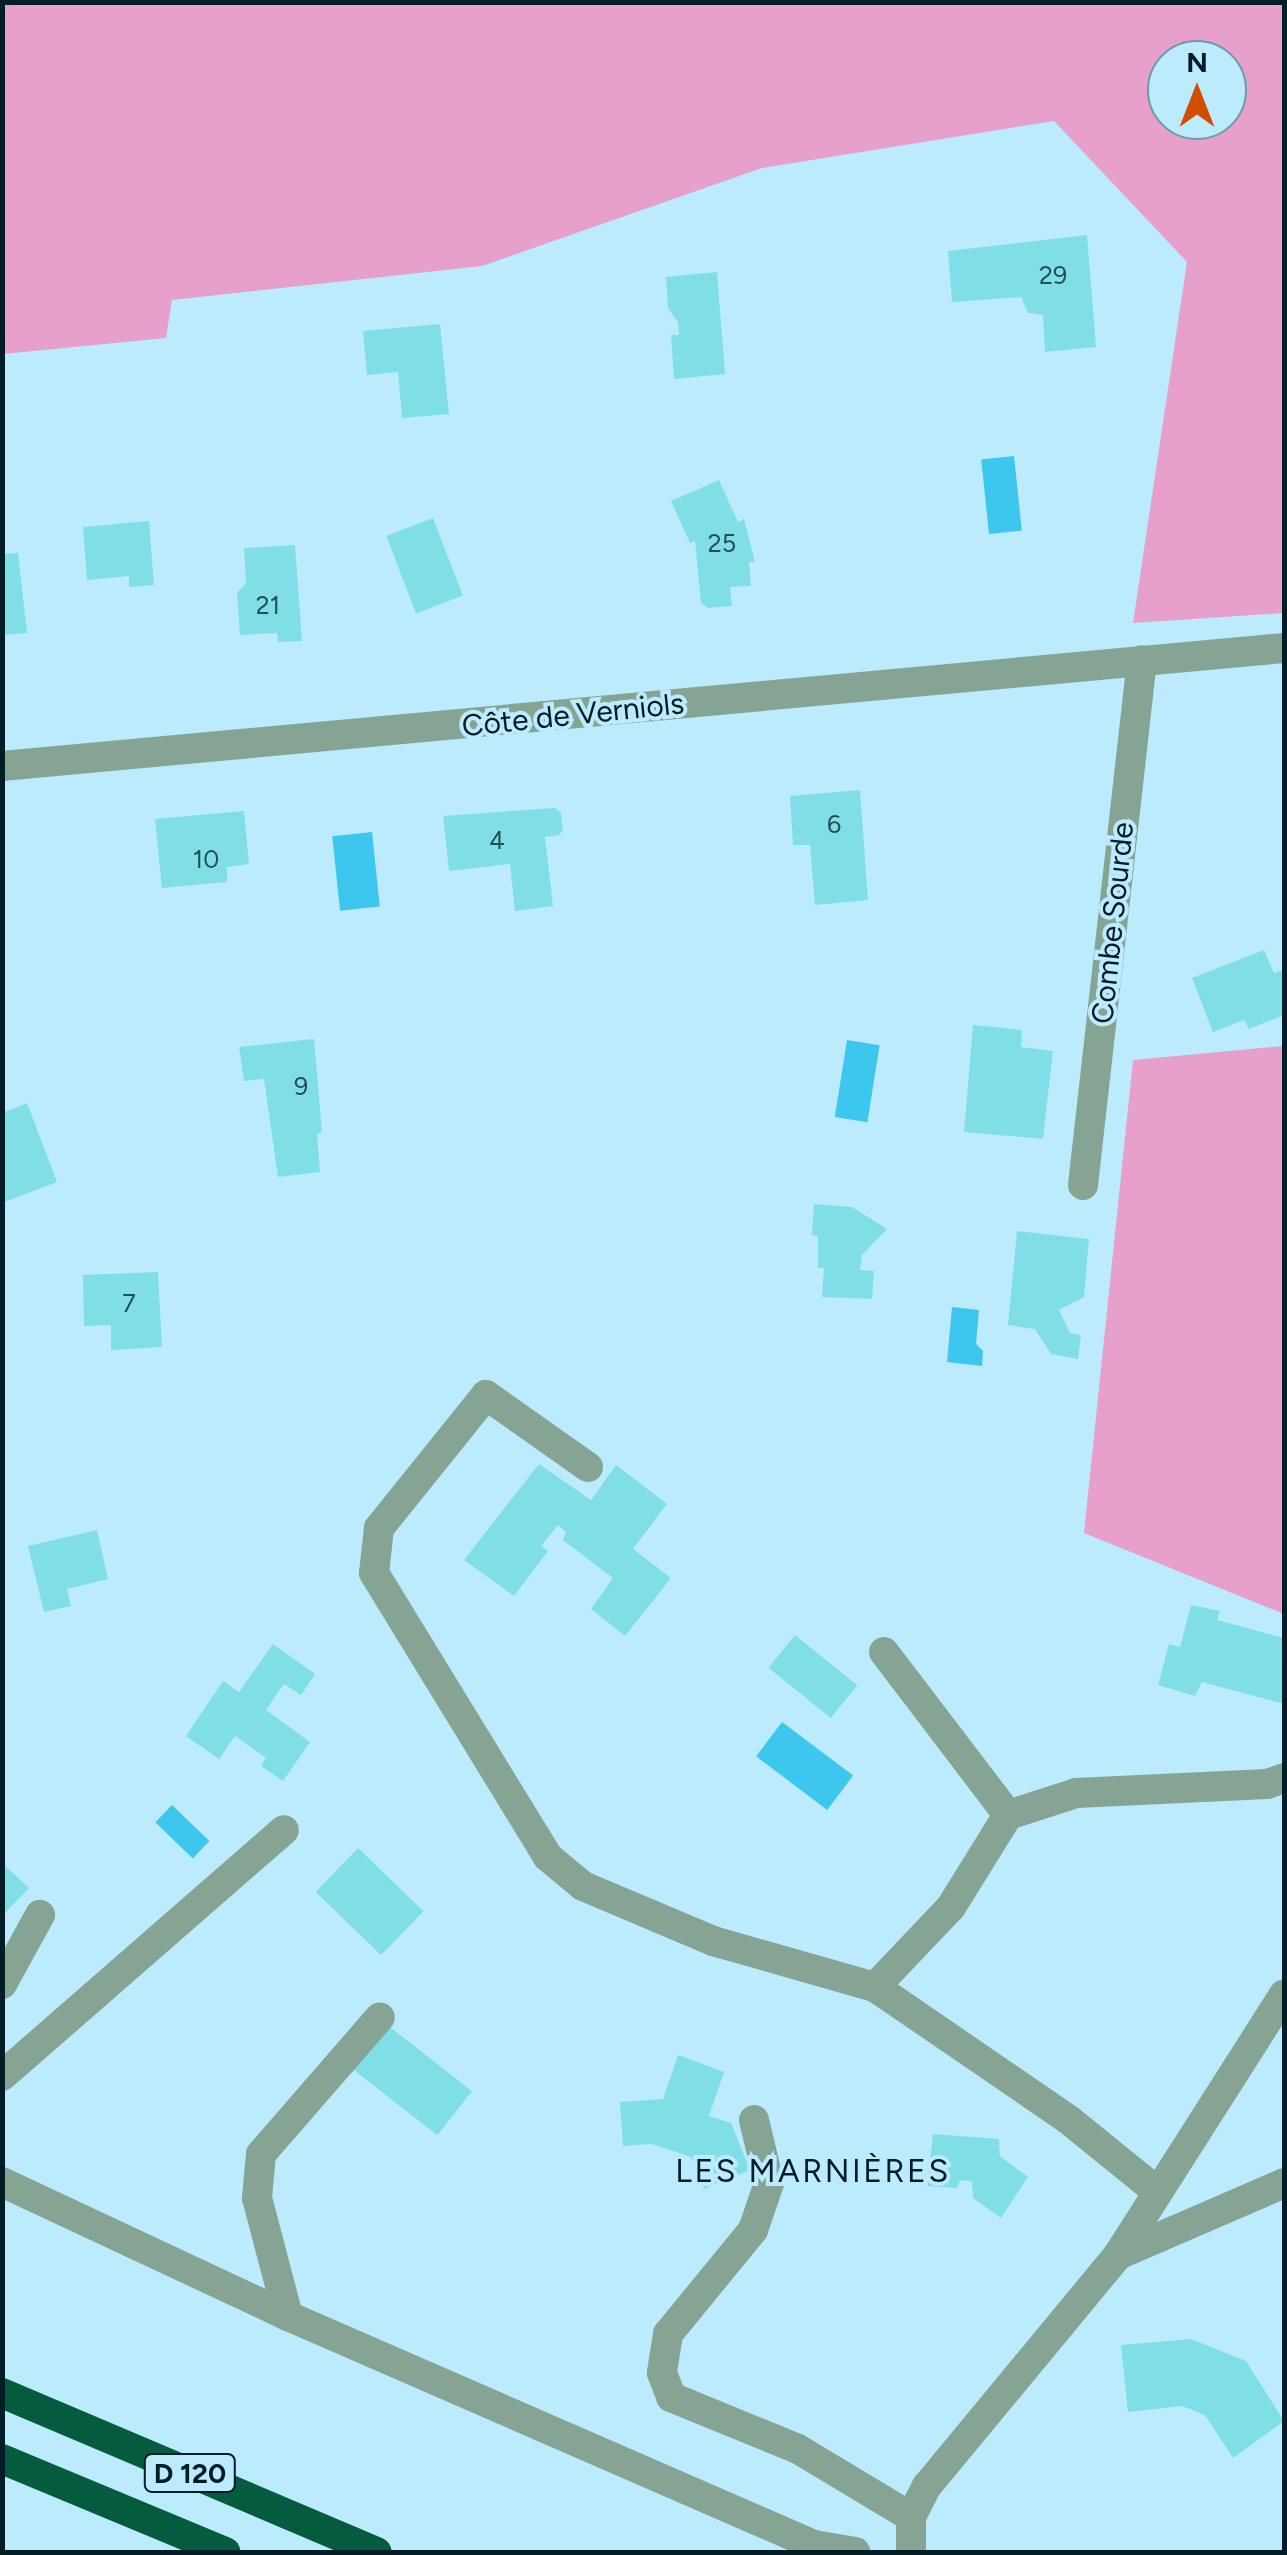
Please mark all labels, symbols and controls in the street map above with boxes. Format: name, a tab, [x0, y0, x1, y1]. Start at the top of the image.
north arrow	[1147, 40, 1247, 140]
text: N	[1186, 45, 1208, 79]
house number: 29	[1039, 260, 1067, 290]
house number: 25	[708, 528, 736, 558]
house number: 21	[256, 590, 280, 620]
street label: Côte de Verniols	[460, 685, 686, 745]
house number: 6	[827, 809, 841, 839]
street label: Combe Sourde	[1085, 820, 1141, 1026]
house number: 4	[489, 825, 505, 855]
house number: 10	[193, 844, 219, 874]
house number: 9	[294, 1071, 308, 1101]
house number: 7	[122, 1288, 136, 1318]
district label: LES MARNIÈRES	[675, 2152, 951, 2190]
road number: D 120	[142, 2450, 238, 2496]

